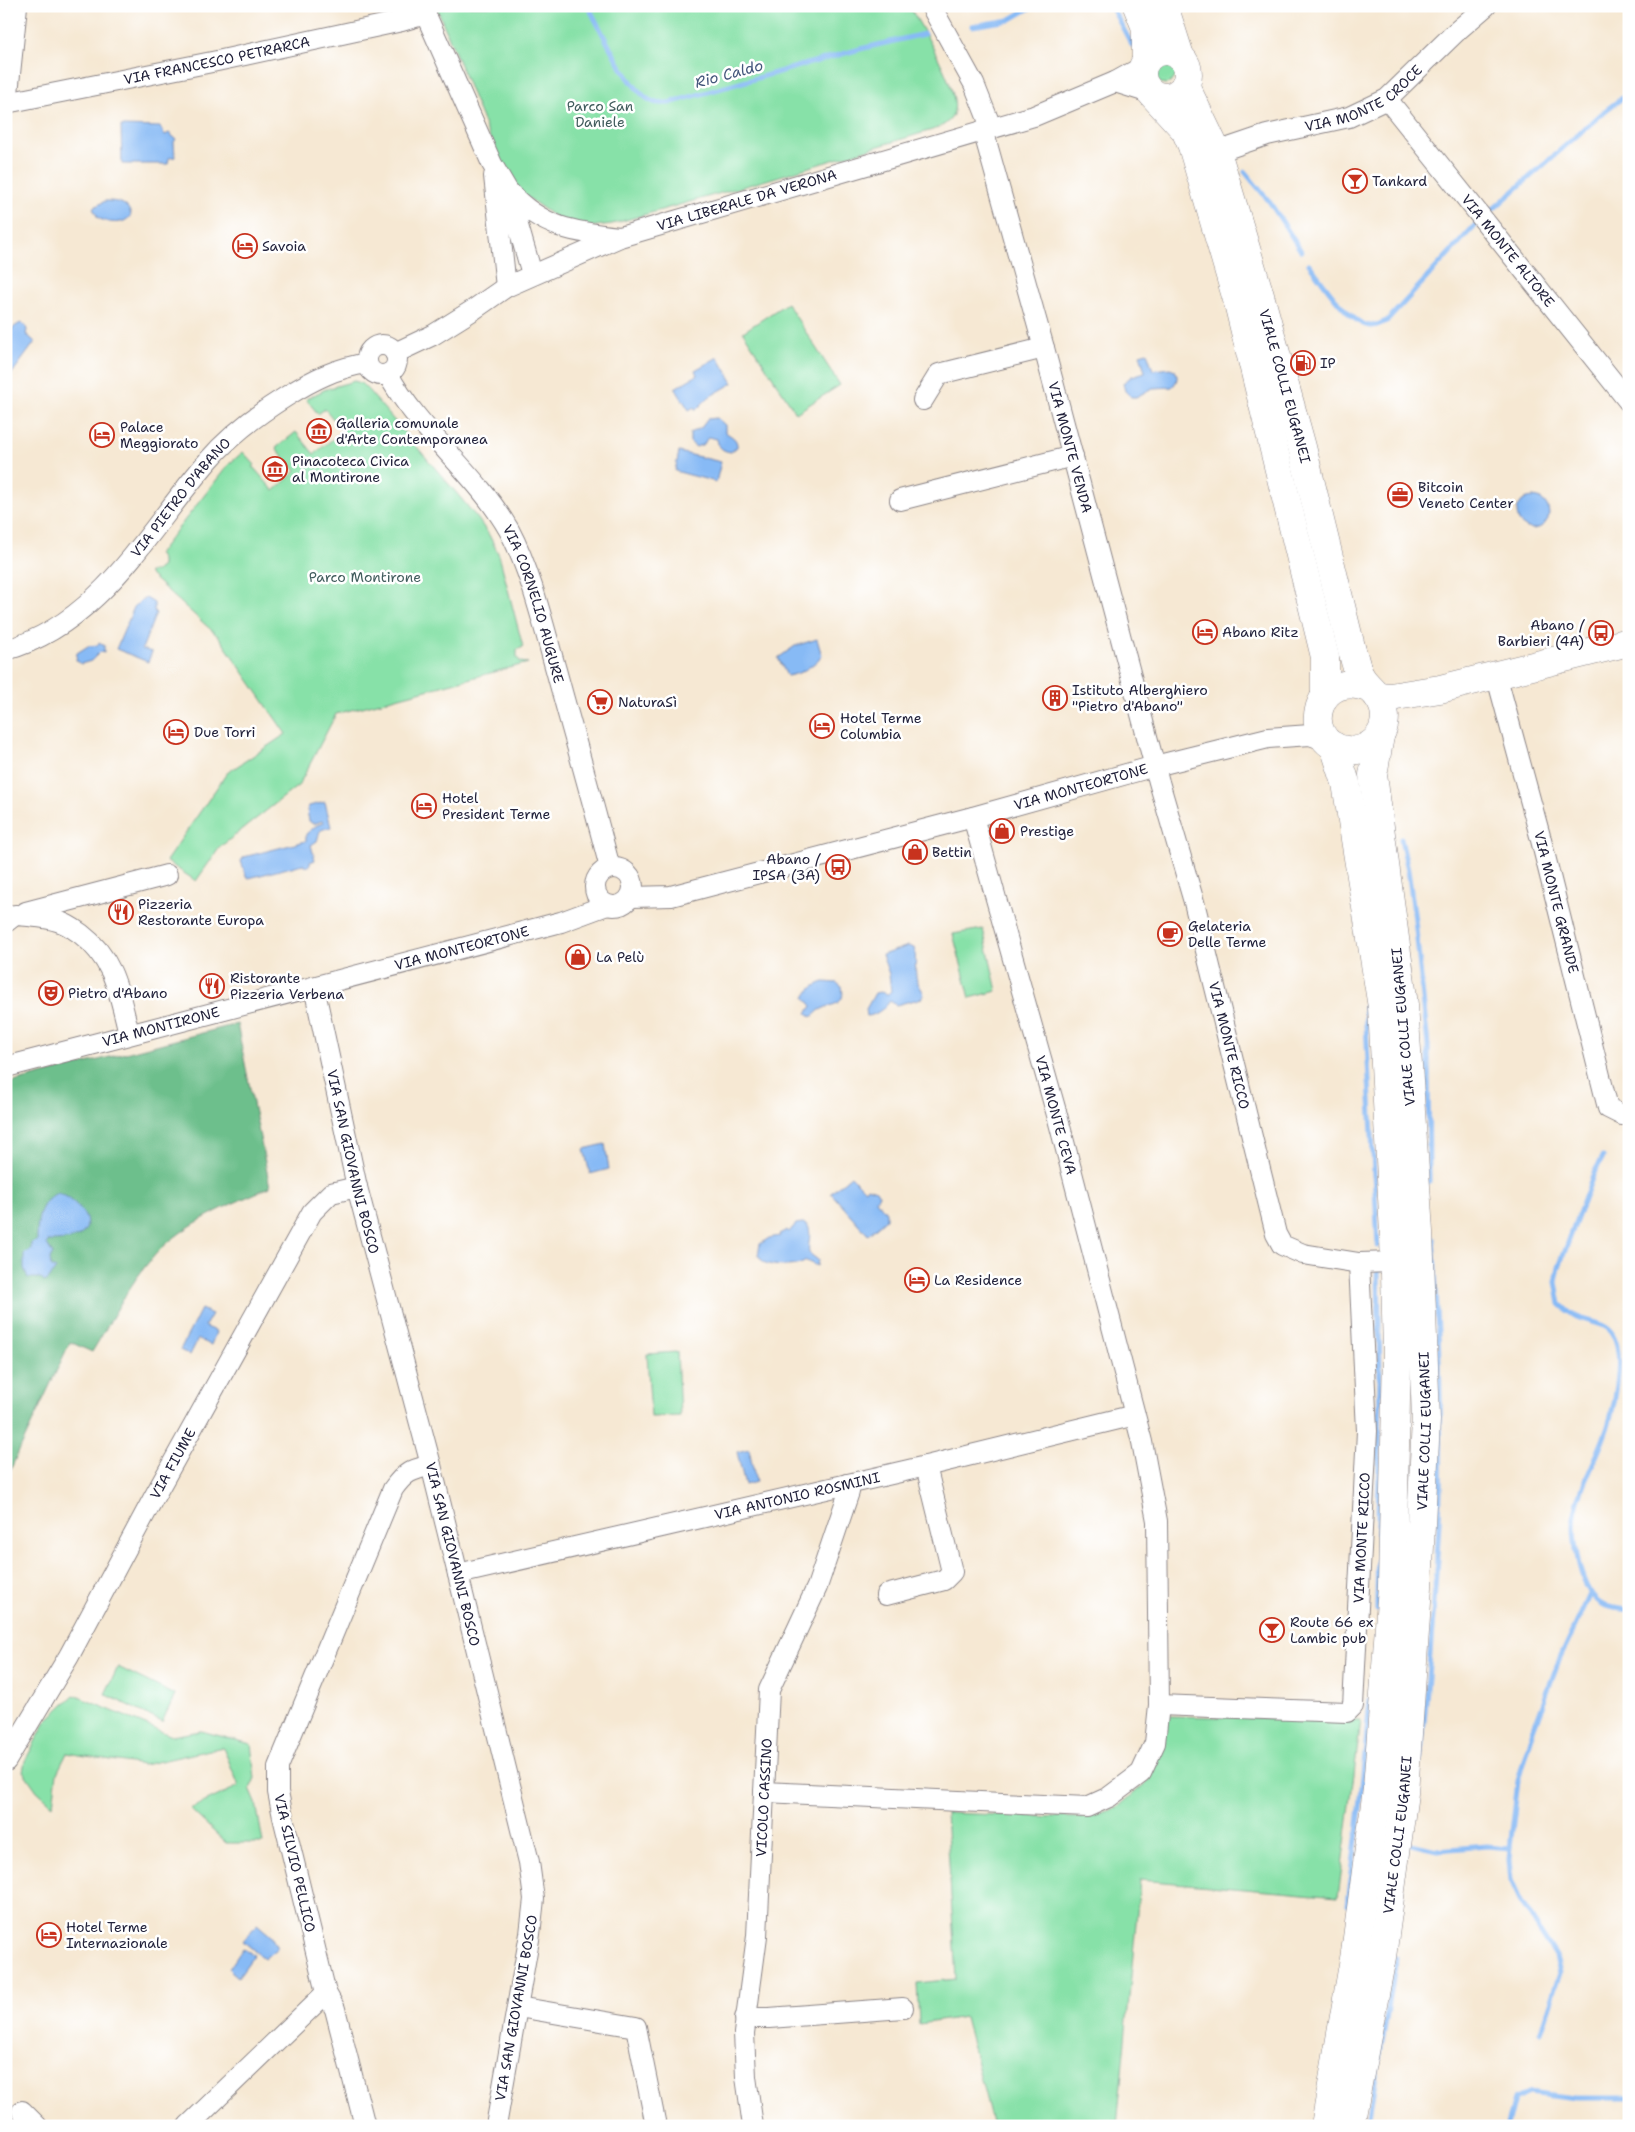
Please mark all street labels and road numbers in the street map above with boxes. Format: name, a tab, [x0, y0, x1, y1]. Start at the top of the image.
street label: VIA FRANCESCO PETRARCA	[122, 32, 311, 88]
street label: VIA MONTE CROCE	[1303, 61, 1426, 135]
street label: VIA LIBERALE DA VERONA	[655, 165, 839, 235]
street label: VIA MONTE ALTORE	[1458, 191, 1559, 311]
street label: VIALE COLLI EUGANEI	[1255, 307, 1315, 465]
street label: VIA MONTE VENDA	[1044, 380, 1096, 515]
street label: VIA PIETRO D'ABANO	[127, 434, 234, 561]
street label: VIA CORNELIO AUGURE	[499, 521, 568, 685]
street label: VIA MONTEORTONE	[1012, 759, 1150, 814]
street label: VIA MONTE GRANDE	[1530, 829, 1583, 975]
street label: VIA MONTEORTONE	[393, 922, 531, 974]
street label: VIALE COLLI EUGANEI	[1387, 947, 1419, 1107]
street label: VIA MONTE RICCO	[1205, 980, 1254, 1111]
street label: VIA MONTIRONE	[100, 1003, 222, 1051]
street label: VIA MONTE CEVA	[1031, 1053, 1081, 1177]
street label: VIA SAN GIOVANNI BOSCO	[323, 1068, 383, 1256]
street label: VIALE COLLI EUGANEI	[1413, 1351, 1435, 1511]
street label: VIA FIUME	[146, 1425, 200, 1502]
street label: VIA SAN GIOVANNI BOSCO	[422, 1460, 484, 1648]
street label: VIA ANTONIO ROSMINI	[713, 1468, 882, 1524]
street label: VIA MONTE RICCO	[1349, 1472, 1374, 1604]
street label: VICOLO CASSINO	[752, 1738, 776, 1858]
street label: VIALE COLLI EUGANEI	[1379, 1755, 1416, 1915]
street label: VIA SILVIO PELLICO	[270, 1792, 320, 1934]
street label: VIA SAN GIOVANNI BOSCO	[491, 1913, 541, 2103]

